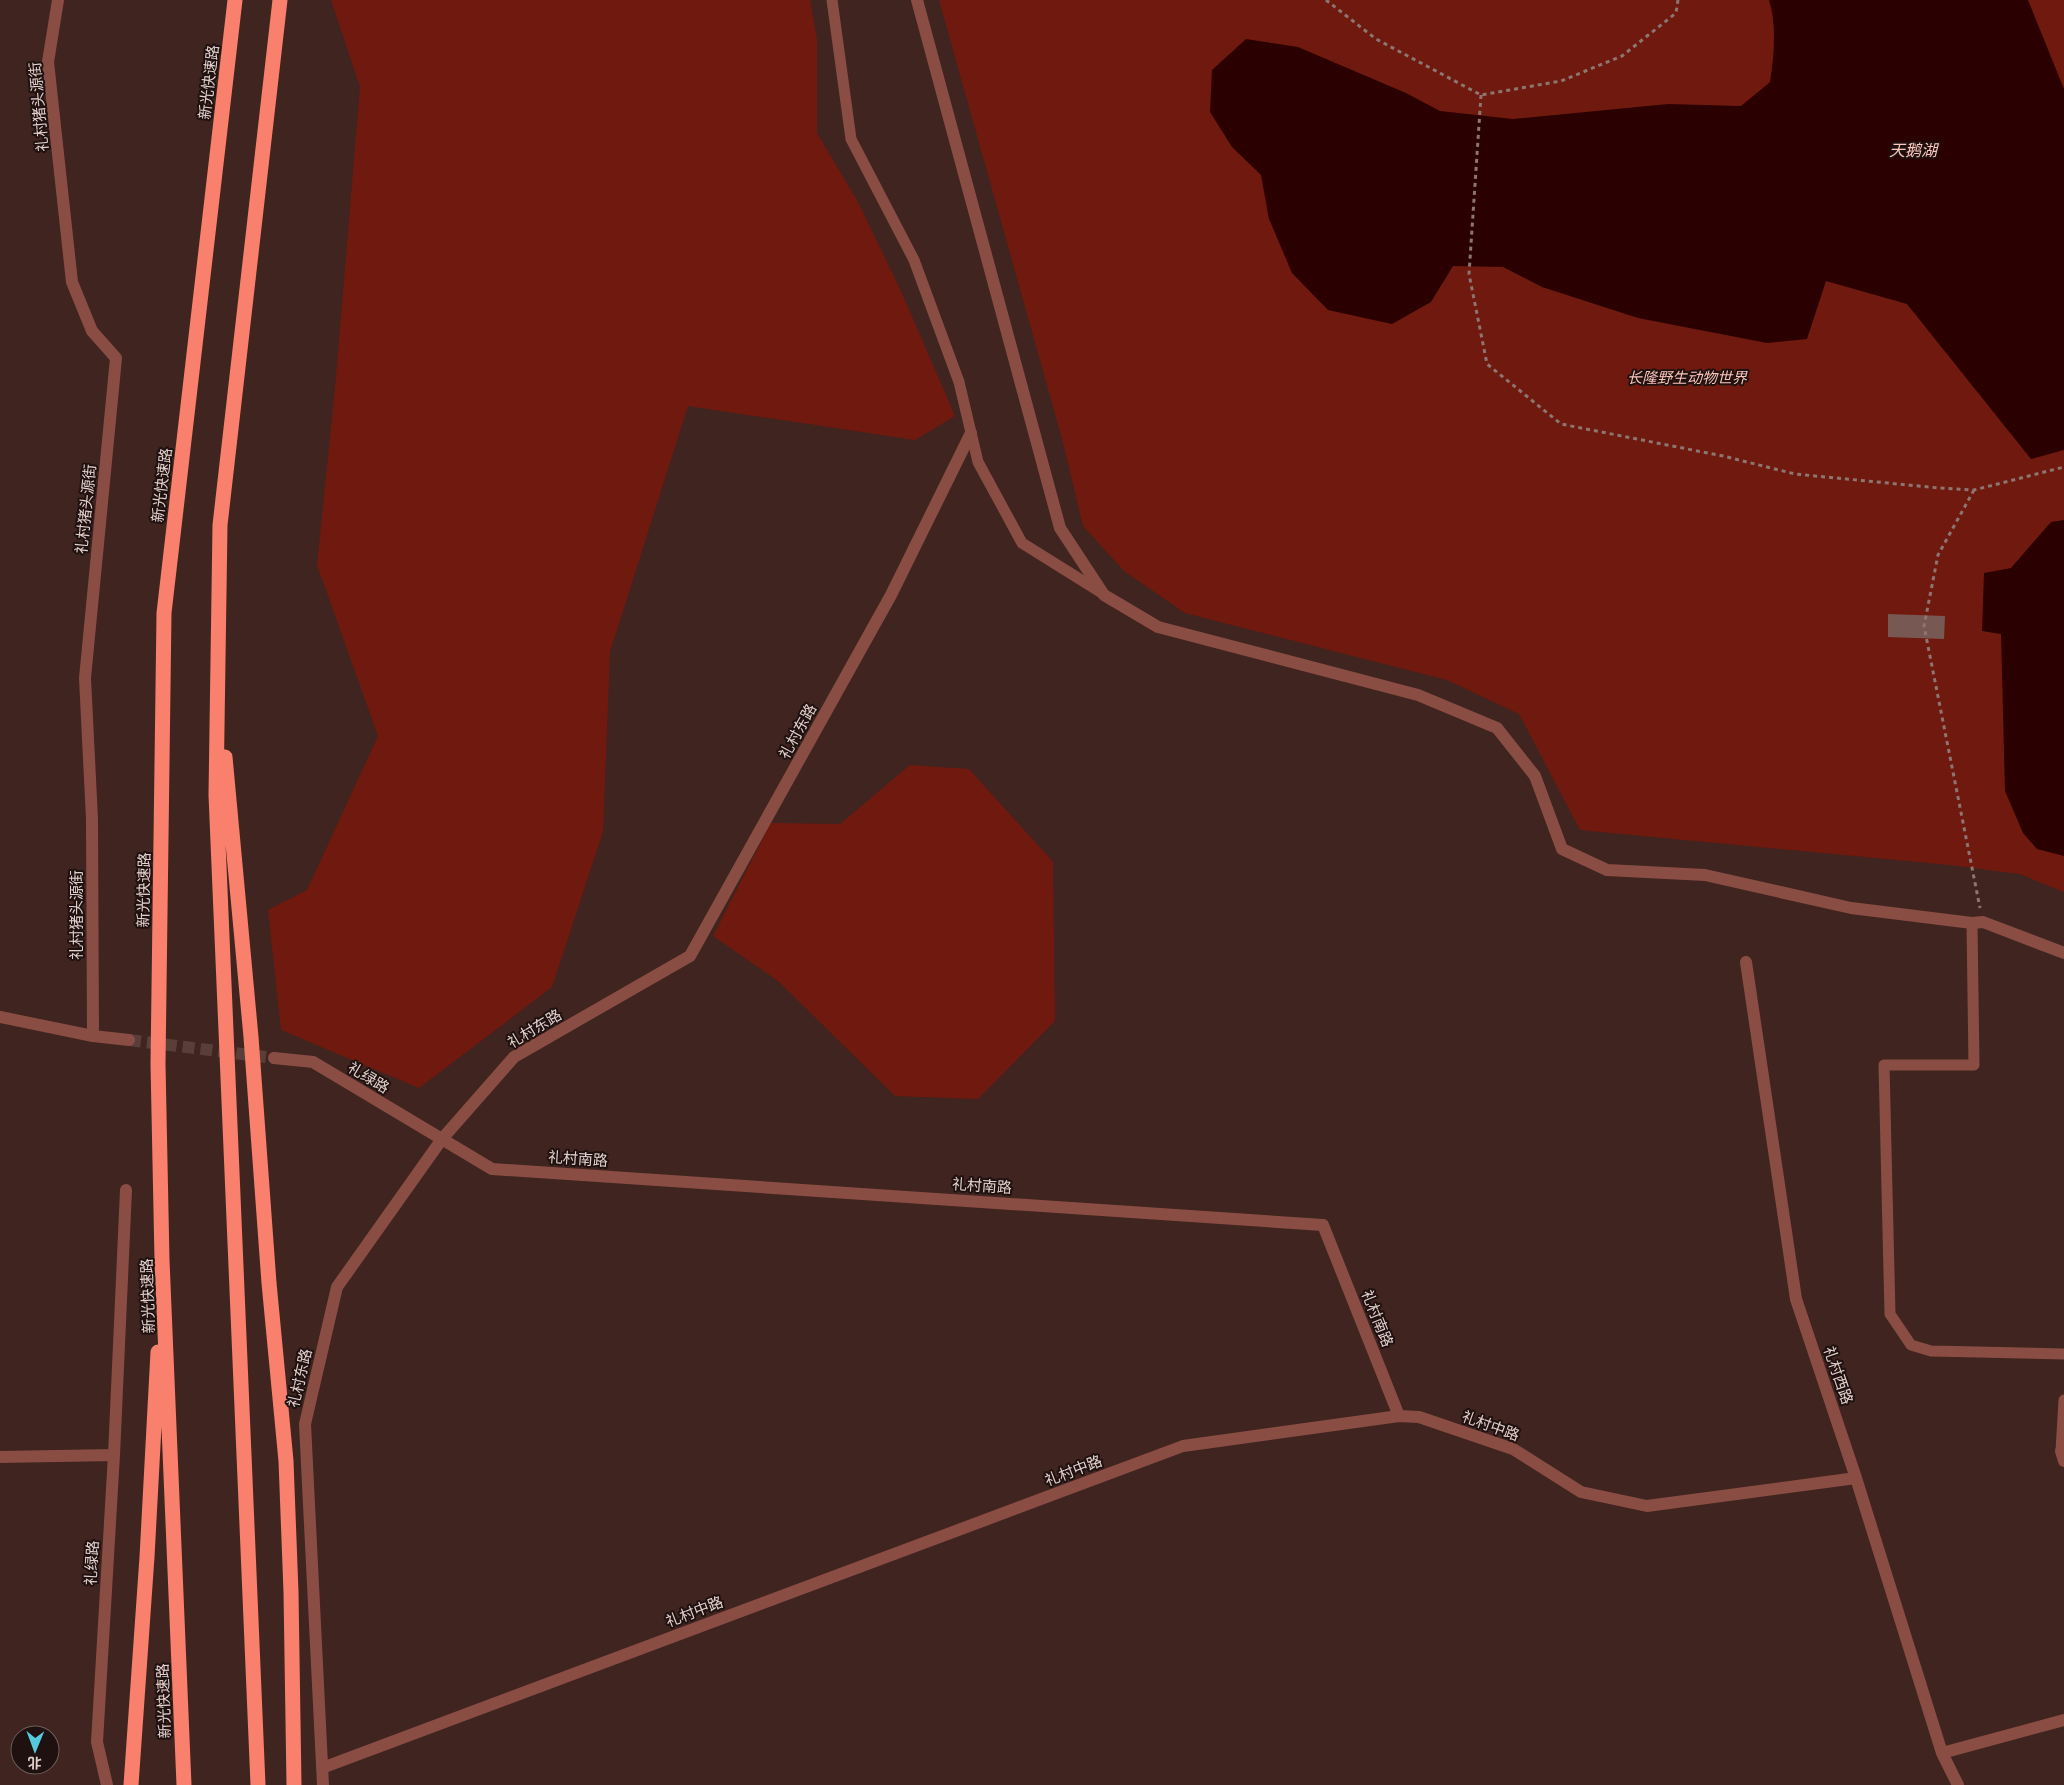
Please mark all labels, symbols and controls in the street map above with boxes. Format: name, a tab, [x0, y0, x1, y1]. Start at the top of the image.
street label: 新光快速路	[194, 44, 222, 120]
street label: 礼村猪头源街	[24, 61, 52, 153]
water label: 天鹅湖	[1889, 139, 1940, 161]
park label: 长隆野生动物世界	[1627, 367, 1748, 387]
street label: 新光快速路	[147, 447, 175, 523]
street label: 礼村猪头源街	[70, 463, 100, 555]
street label: 礼村东路	[774, 700, 820, 762]
street label: 新光快速路	[132, 852, 154, 928]
street label: 礼村猪头源街	[66, 870, 86, 960]
street label: 礼村东路	[503, 1004, 565, 1052]
street label: 礼绿路	[345, 1057, 393, 1097]
street label: 礼村南路	[547, 1146, 609, 1170]
street label: 礼村南路	[951, 1173, 1013, 1197]
street label: 新光快速路	[136, 1258, 158, 1334]
street label: 礼村南路	[1357, 1286, 1399, 1350]
street label: 礼村西路	[1820, 1343, 1858, 1407]
street label: 礼村东路	[283, 1347, 315, 1409]
street label: 礼村中路	[1459, 1405, 1523, 1445]
street label: 礼村中路	[1041, 1450, 1105, 1490]
street label: 礼绿路	[80, 1540, 102, 1586]
street label: 礼村中路	[662, 1591, 726, 1631]
street label: 新光快速路	[152, 1663, 174, 1739]
north arrow	[10, 1725, 60, 1775]
text: 北	[28, 1754, 42, 1773]

